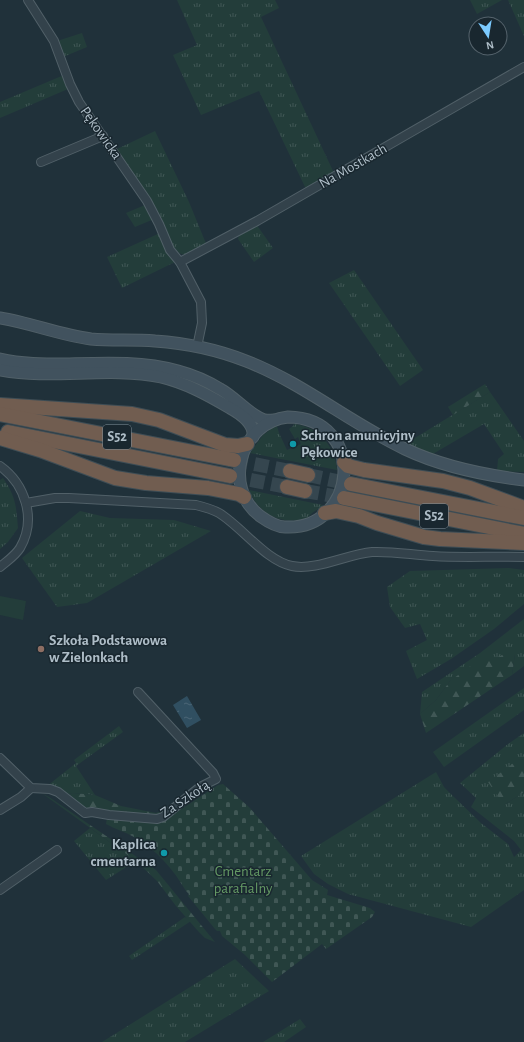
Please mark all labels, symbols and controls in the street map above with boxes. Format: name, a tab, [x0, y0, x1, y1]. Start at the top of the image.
north arrow	[468, 16, 508, 56]
text: N	[485, 39, 495, 51]
street label: Pękowicka	[77, 104, 125, 162]
street label: Na Mostkach	[317, 141, 389, 191]
road number: S52	[103, 425, 131, 449]
place label: Schron amunicyjny Pękowice	[301, 428, 415, 460]
marker: Schron amunicyjny Pękowice	[288, 439, 298, 449]
road number: S52	[420, 504, 448, 528]
place label: Szkoła Podstawowa w Zielonkach	[49, 633, 167, 665]
marker: Szkoła Podstawowa w Zielonkach	[36, 644, 46, 654]
street label: Za Szkołą	[158, 777, 212, 821]
place label: Kaplica cmentarna	[91, 837, 156, 869]
marker: Kaplica cmentarna	[159, 848, 169, 858]
park label: Cmentarz parafialny	[214, 864, 273, 896]

